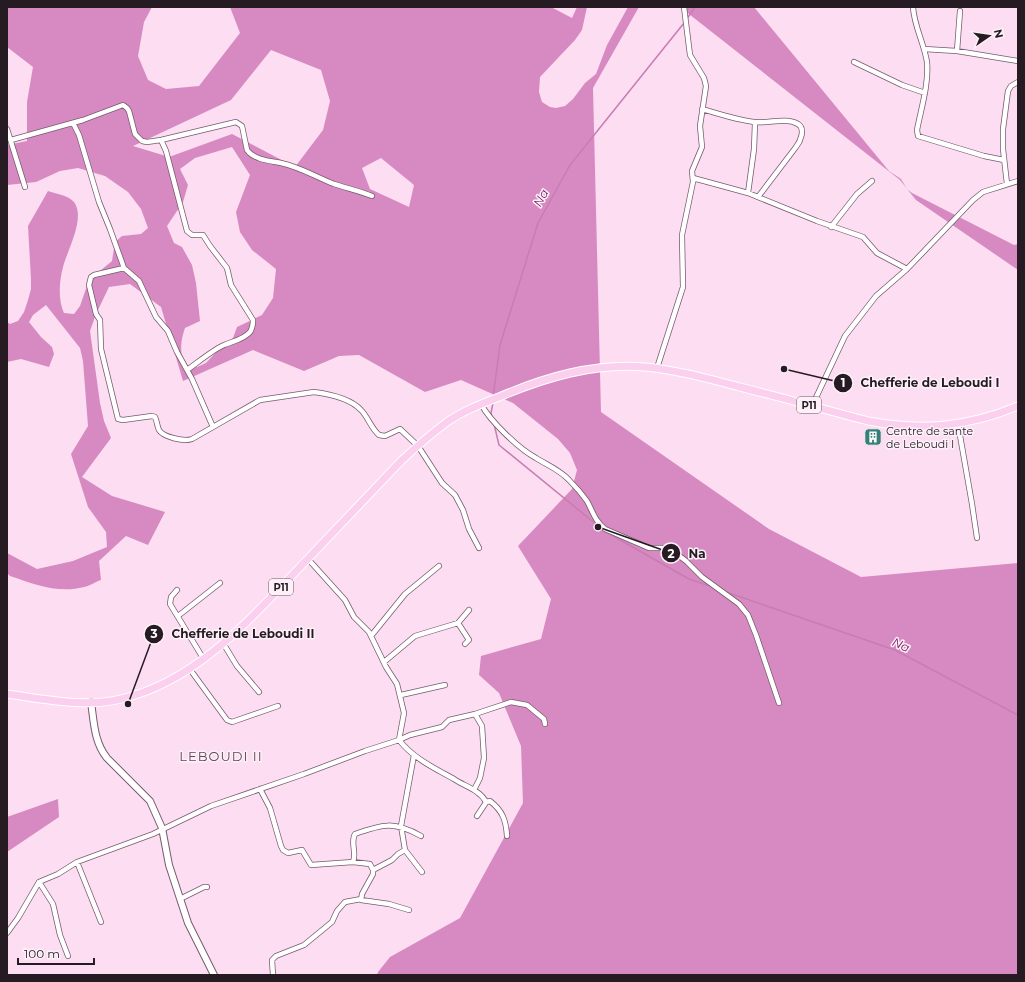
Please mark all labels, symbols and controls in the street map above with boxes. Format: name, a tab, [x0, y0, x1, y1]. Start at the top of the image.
north arrow	[969, 16, 1009, 56]
text: N	[991, 28, 1007, 40]
water label: Na	[530, 186, 551, 209]
callout: Chefferie de Leboudi I	[833, 371, 1008, 395]
text: 1	[841, 375, 845, 390]
text: Chefferie de Leboudi I	[861, 375, 999, 390]
road number: P11	[797, 397, 821, 413]
place label: Centre de sante de Leboudi I	[886, 424, 973, 451]
building icon: Centre de sante de Leboudi I	[863, 427, 883, 447]
callout: Na	[661, 541, 714, 565]
text: 2	[667, 546, 675, 561]
text: Na	[688, 546, 706, 561]
road number: P11	[269, 579, 293, 595]
callout: Chefferie de Leboudi II	[144, 622, 323, 646]
text: 3	[149, 626, 158, 641]
text: Chefferie de Leboudi II	[172, 626, 314, 641]
water label: Na	[890, 634, 912, 655]
district label: LEBOUDI II	[179, 748, 263, 764]
scale bar	[18, 940, 94, 966]
text: 100 m	[24, 946, 60, 961]

